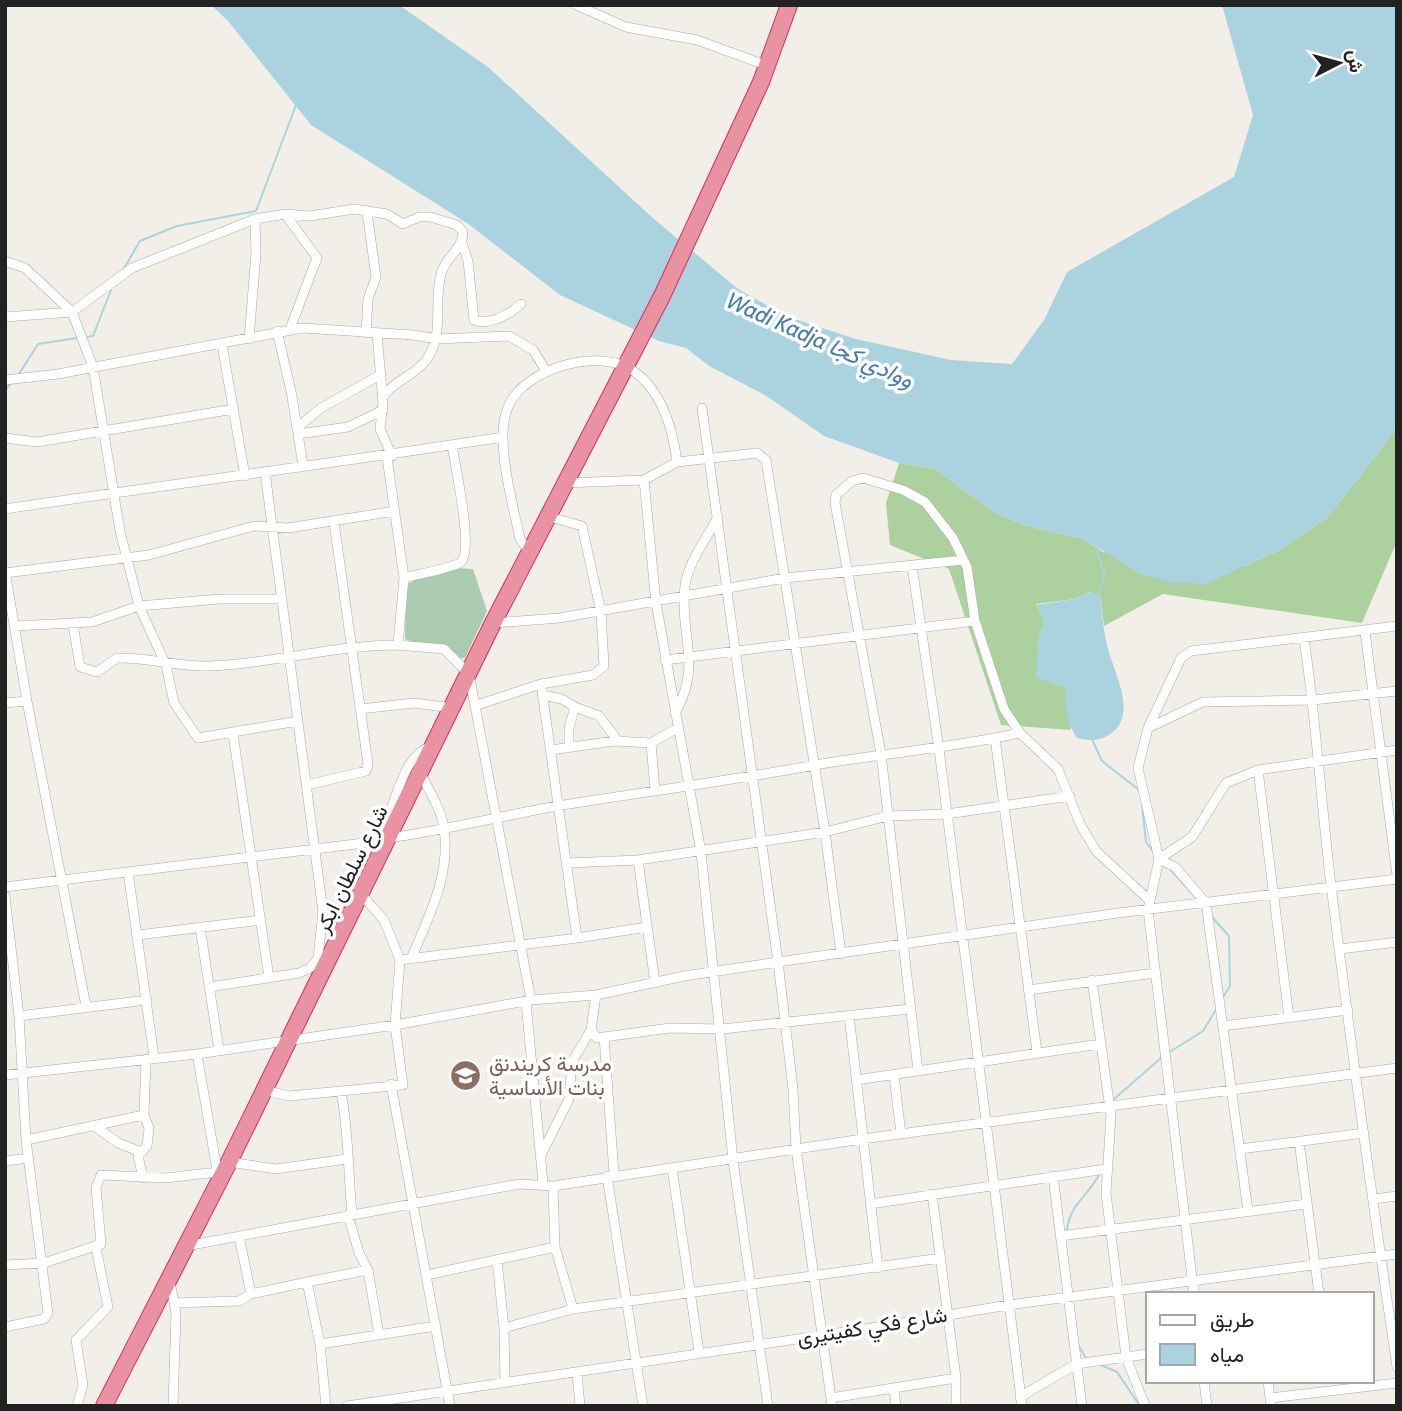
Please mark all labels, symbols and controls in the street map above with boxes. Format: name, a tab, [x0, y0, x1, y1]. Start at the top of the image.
north arrow	[1304, 28, 1374, 98]
text: ش	[1343, 49, 1368, 74]
water label: Wadi Kadja ووادي كجا	[720, 286, 918, 398]
street label: شارع سلطان ابكر	[309, 801, 394, 939]
place label: مدرسة كريندنق بنات الأساسية	[489, 1051, 612, 1100]
school or university icon: مدرسة كريندنق بنات الأساسية	[449, 1058, 483, 1092]
legend	[1146, 1292, 1374, 1383]
street label: شارع فكي كفيتيرى	[795, 1302, 950, 1355]
text: طريق	[1210, 1307, 1255, 1333]
text: مياه	[1210, 1342, 1244, 1367]

